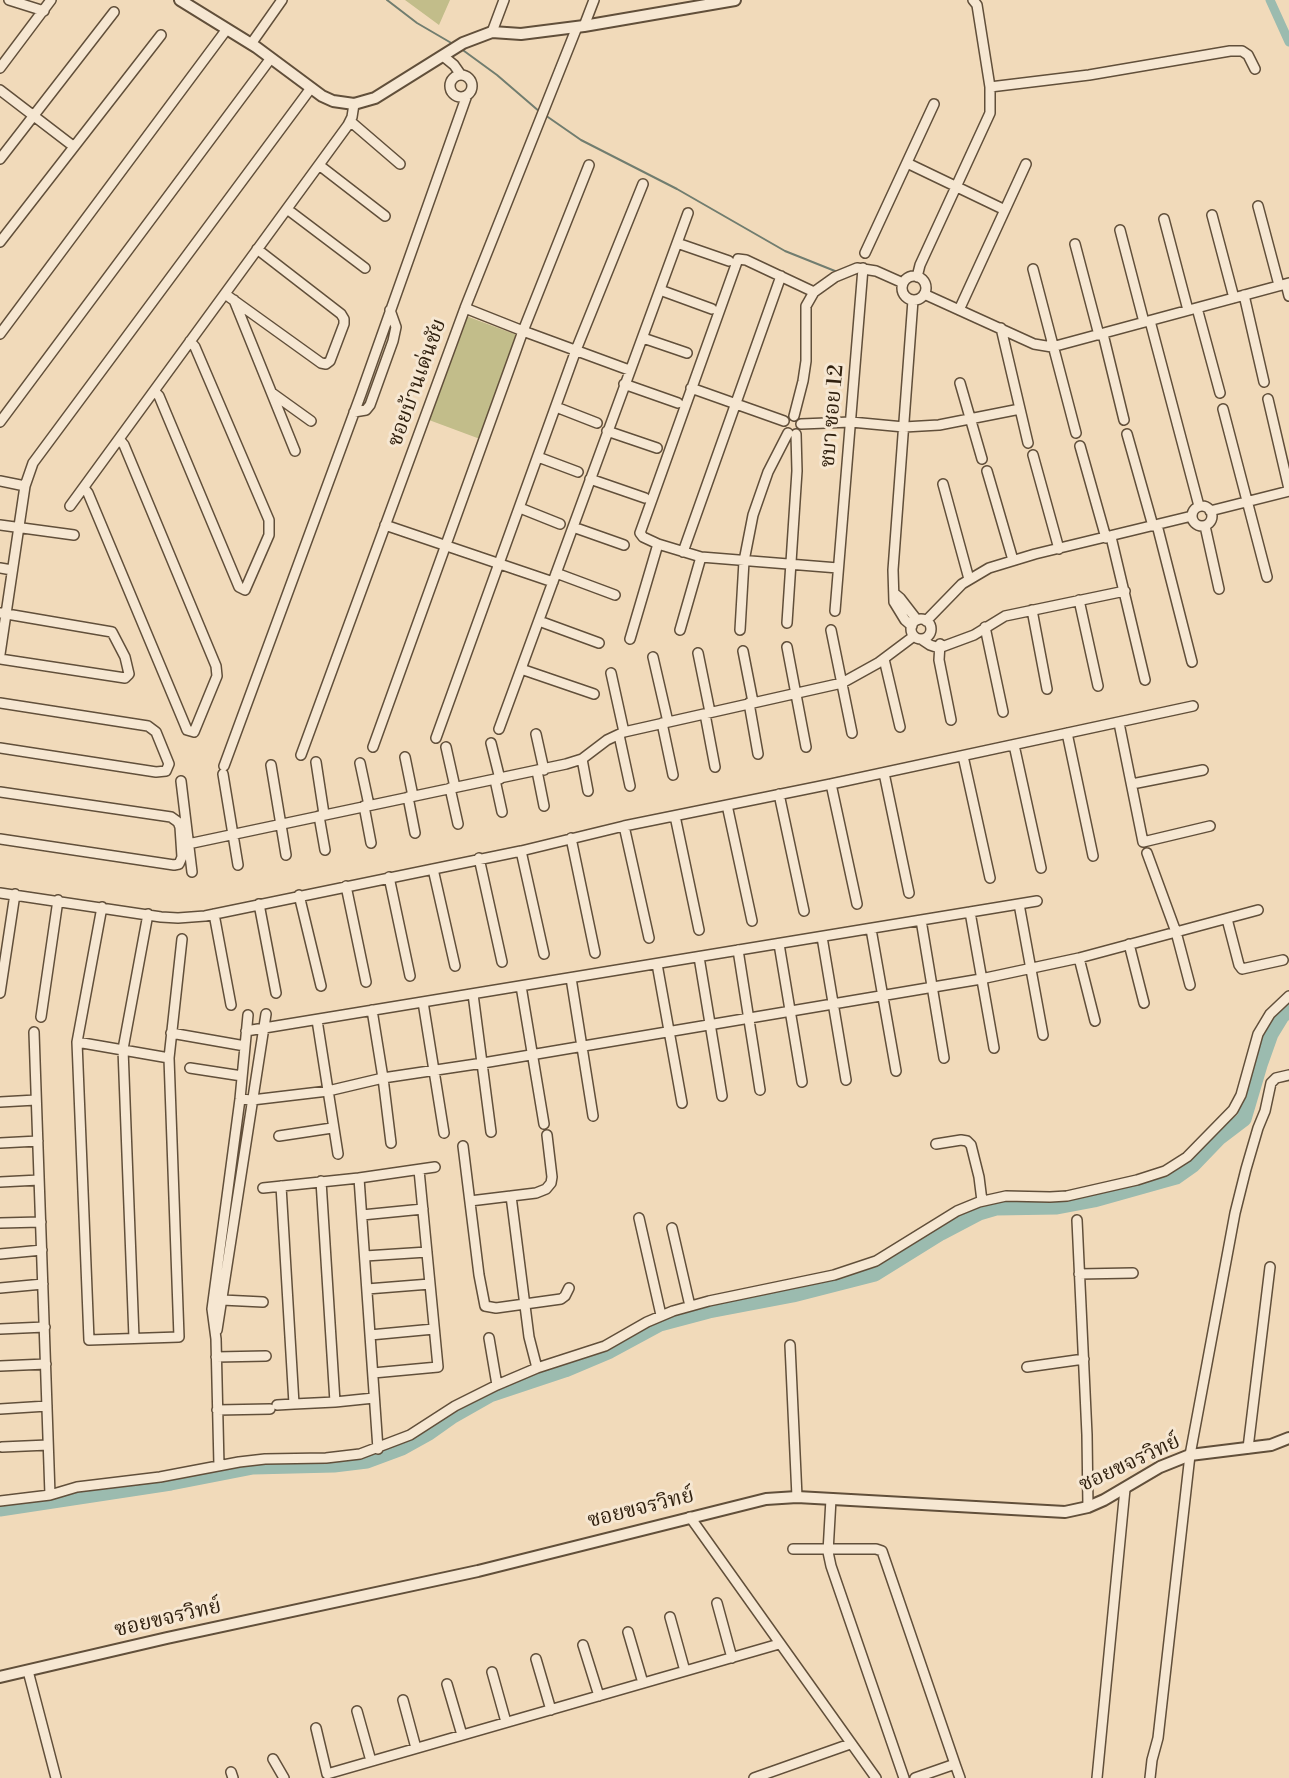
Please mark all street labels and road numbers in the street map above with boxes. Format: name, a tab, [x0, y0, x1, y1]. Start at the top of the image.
street label: ซอยบ้านเด่นชัย	[383, 316, 453, 450]
street label: ชบา ซอย 12	[816, 363, 850, 469]
street label: ซอยขจรวิทย์	[1075, 1430, 1185, 1498]
street label: ซอยขจรวิทย์	[585, 1484, 697, 1534]
street label: ซอยขจรวิทย์	[112, 1594, 224, 1644]

